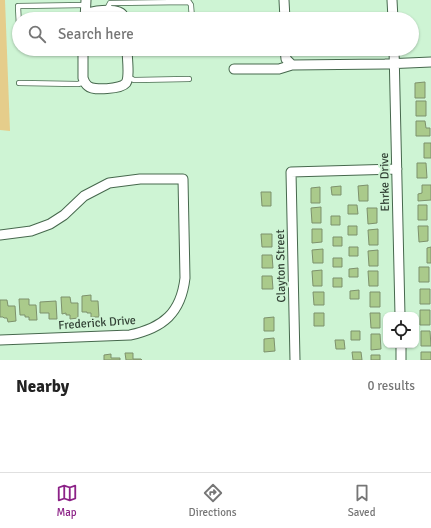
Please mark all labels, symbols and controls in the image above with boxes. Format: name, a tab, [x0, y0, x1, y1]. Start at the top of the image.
search box	[12, 12, 419, 56]
icon: search	[26, 23, 48, 45]
text: Search here	[58, 25, 134, 43]
street label: Ehrke Drive	[377, 152, 393, 212]
street label: Clayton Street	[273, 229, 289, 303]
map controls	[383, 312, 419, 348]
button: locate	[383, 312, 419, 348]
street label: Frederick Drive	[58, 313, 136, 333]
text: Nearby	[16, 376, 69, 397]
text: 0 results	[367, 378, 415, 394]
tab: Map	[56, 482, 78, 519]
tab: Directions	[189, 482, 237, 519]
tab: Saved	[348, 482, 375, 519]

